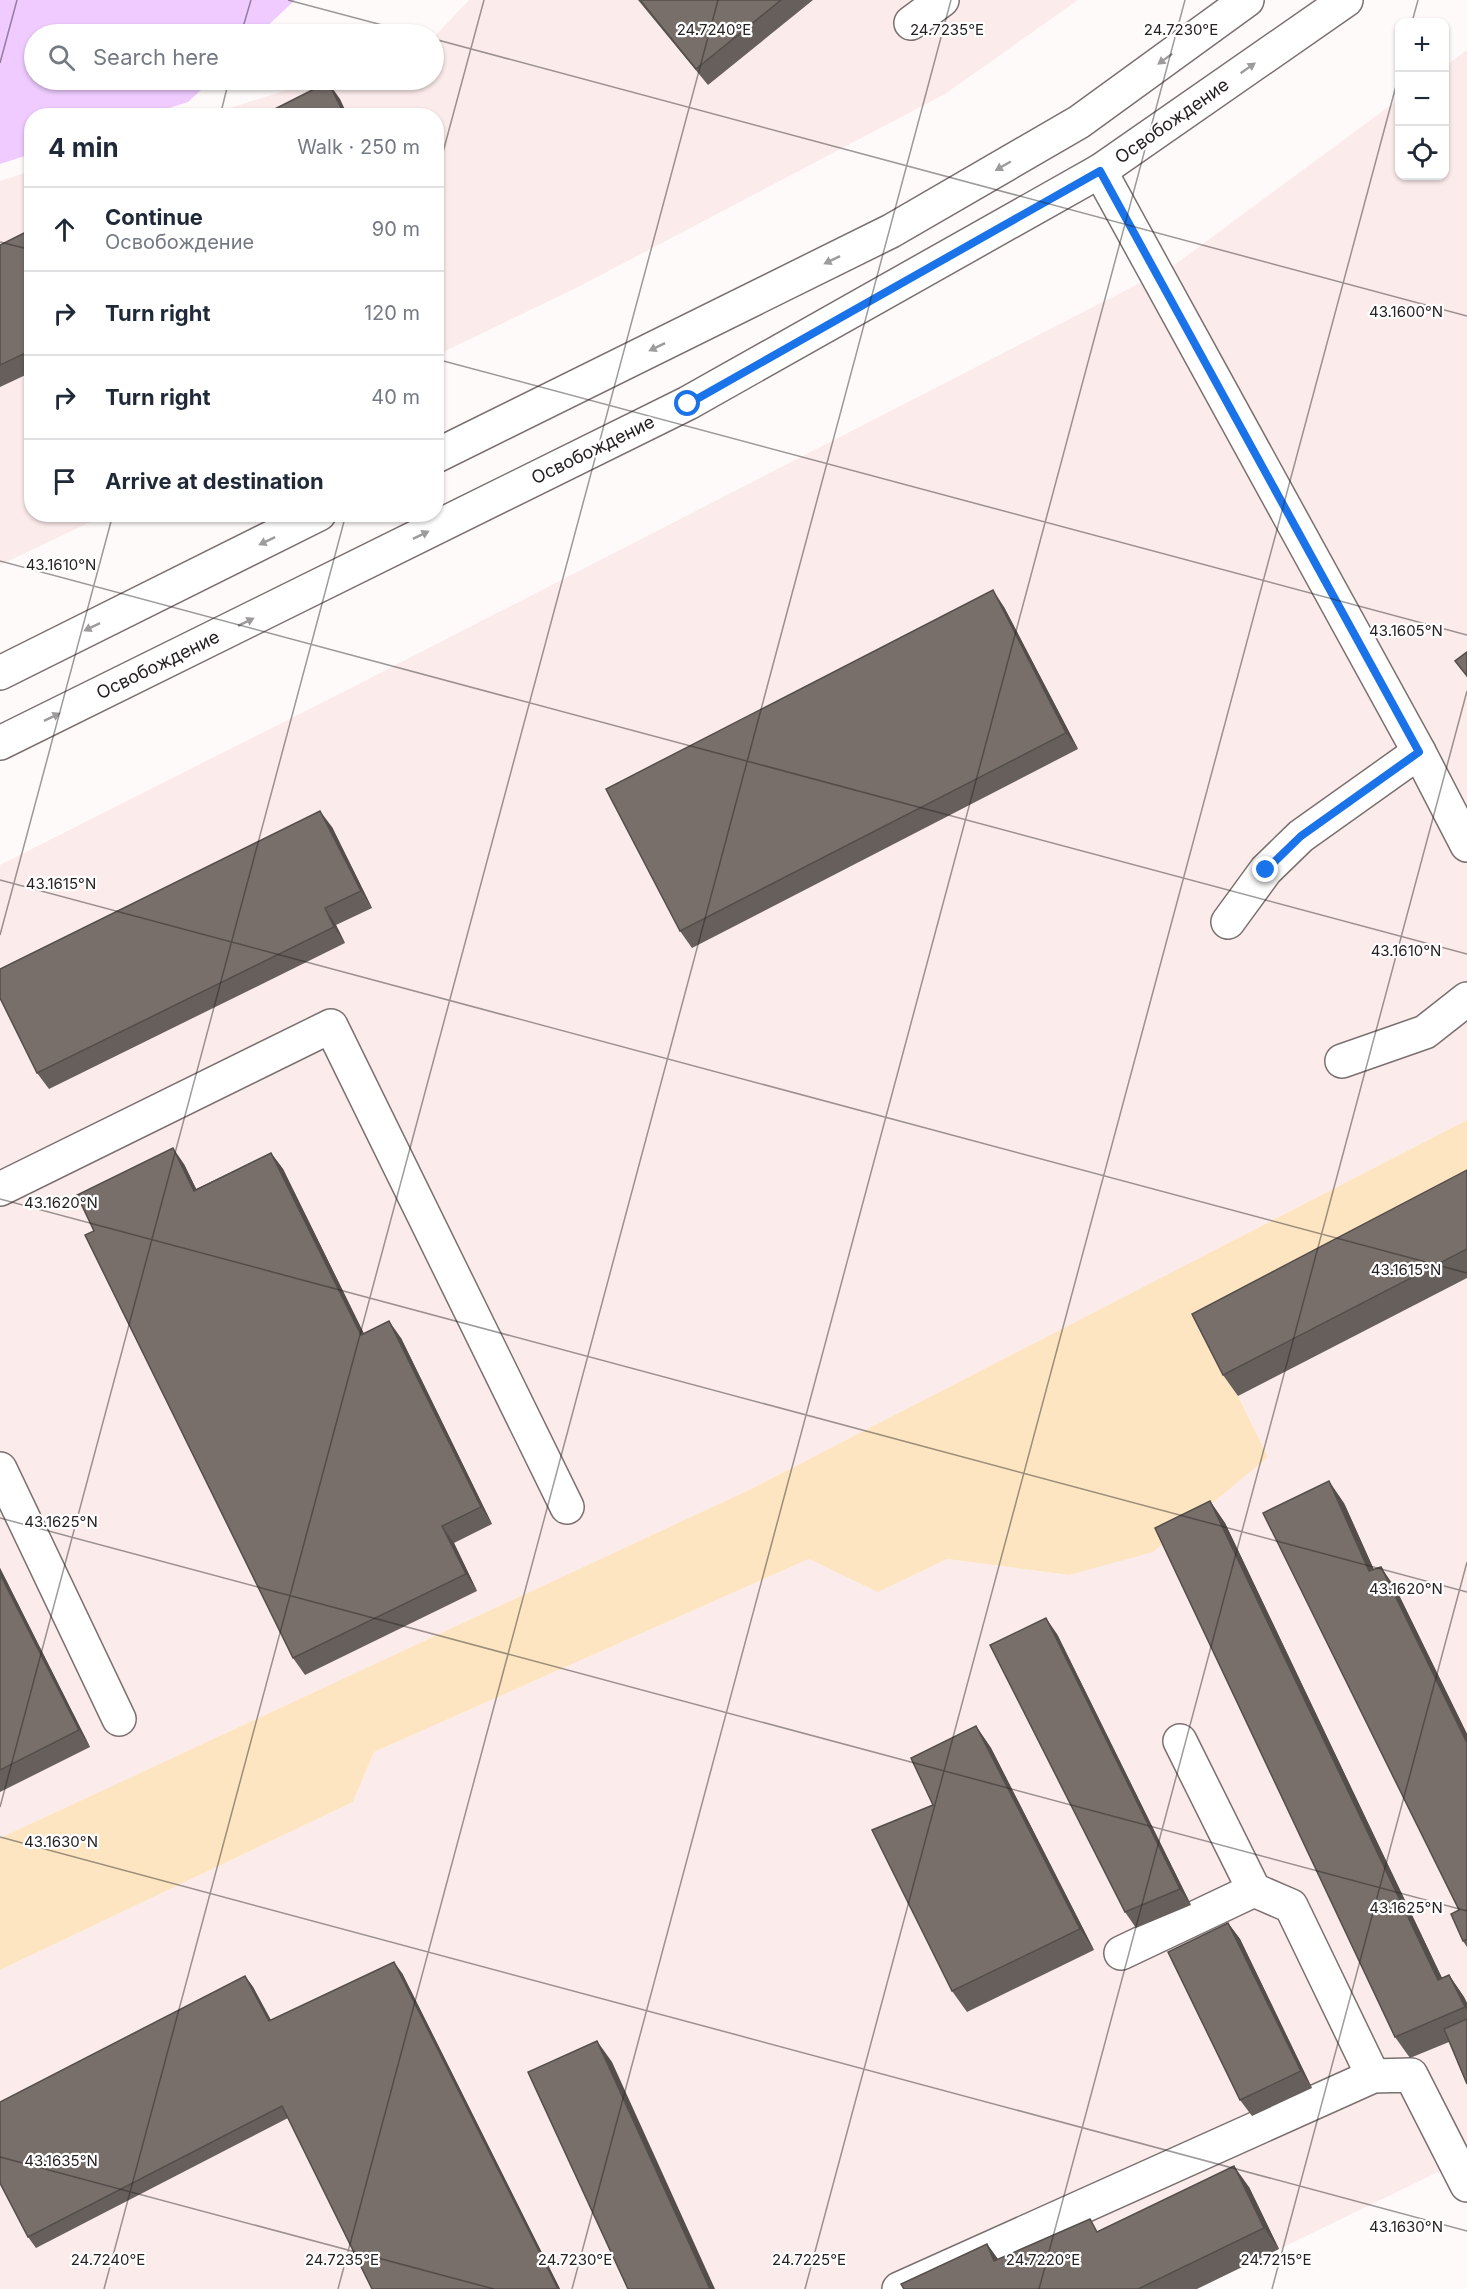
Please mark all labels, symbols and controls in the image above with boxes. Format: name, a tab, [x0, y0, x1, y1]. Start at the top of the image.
map controls	[1395, 18, 1449, 180]
button: +	[1395, 18, 1449, 72]
text: 24.7240°E	[677, 20, 751, 39]
text: 24.7235°E	[910, 20, 984, 39]
text: 24.7230°E	[1144, 20, 1218, 39]
search box	[24, 24, 444, 90]
icon: search	[45, 41, 78, 74]
text: Search here	[93, 44, 219, 70]
one-way arrow	[1158, 53, 1174, 65]
one-way arrow	[1240, 63, 1256, 74]
button: −	[1395, 72, 1449, 126]
street label: Освобождение	[1111, 73, 1233, 168]
button: locate	[1395, 126, 1449, 180]
text: 4 min	[48, 132, 119, 163]
text: Walk · 250 m	[297, 135, 420, 159]
one-way arrow	[995, 161, 1011, 172]
text: Continue	[105, 204, 203, 230]
icon: ahead	[48, 213, 81, 246]
text: 90 m	[372, 217, 420, 241]
text: Освобождение	[105, 230, 254, 254]
one-way arrow	[823, 255, 841, 265]
icon: right	[48, 297, 81, 330]
text: Turn right	[105, 300, 211, 326]
text: 120 m	[364, 301, 420, 325]
text: 43.1600°N	[1369, 302, 1443, 321]
one-way arrow	[649, 342, 666, 352]
icon: right	[48, 381, 81, 414]
text: Turn right	[105, 384, 211, 410]
text: 40 m	[371, 385, 420, 409]
route start	[674, 390, 700, 416]
street label: Освобождение	[528, 411, 658, 488]
icon: arrive	[48, 465, 81, 498]
text: Arrive at destination	[105, 468, 324, 494]
one-way arrow	[412, 531, 430, 541]
one-way arrow	[258, 535, 276, 545]
text: 43.1610°N	[26, 555, 96, 574]
one-way arrow	[238, 617, 255, 626]
text: 43.1605°N	[1369, 621, 1443, 640]
one-way arrow	[84, 623, 101, 632]
street label: Освобождение	[93, 626, 223, 703]
one-way arrow	[44, 713, 61, 722]
route end	[1252, 856, 1278, 882]
text: 43.1615°N	[26, 874, 96, 893]
text: 43.1610°N	[1371, 941, 1441, 960]
text: 43.1620°N	[24, 1193, 98, 1212]
text: 43.1615°N	[1371, 1260, 1441, 1279]
text: 43.1625°N	[24, 1512, 98, 1531]
text: 43.1620°N	[1369, 1579, 1443, 1598]
text: 43.1630°N	[24, 1832, 98, 1851]
text: 43.1625°N	[1369, 1898, 1443, 1917]
text: 43.1635°N	[24, 2151, 98, 2170]
text: 43.1630°N	[1369, 2217, 1443, 2236]
text: 24.7240°E	[71, 2250, 145, 2269]
text: 24.7235°E	[305, 2250, 379, 2269]
text: 24.7230°E	[538, 2250, 612, 2269]
text: 24.7225°E	[772, 2250, 846, 2269]
text: 24.7220°E	[1006, 2250, 1080, 2269]
text: 24.7215°E	[1241, 2250, 1311, 2269]

